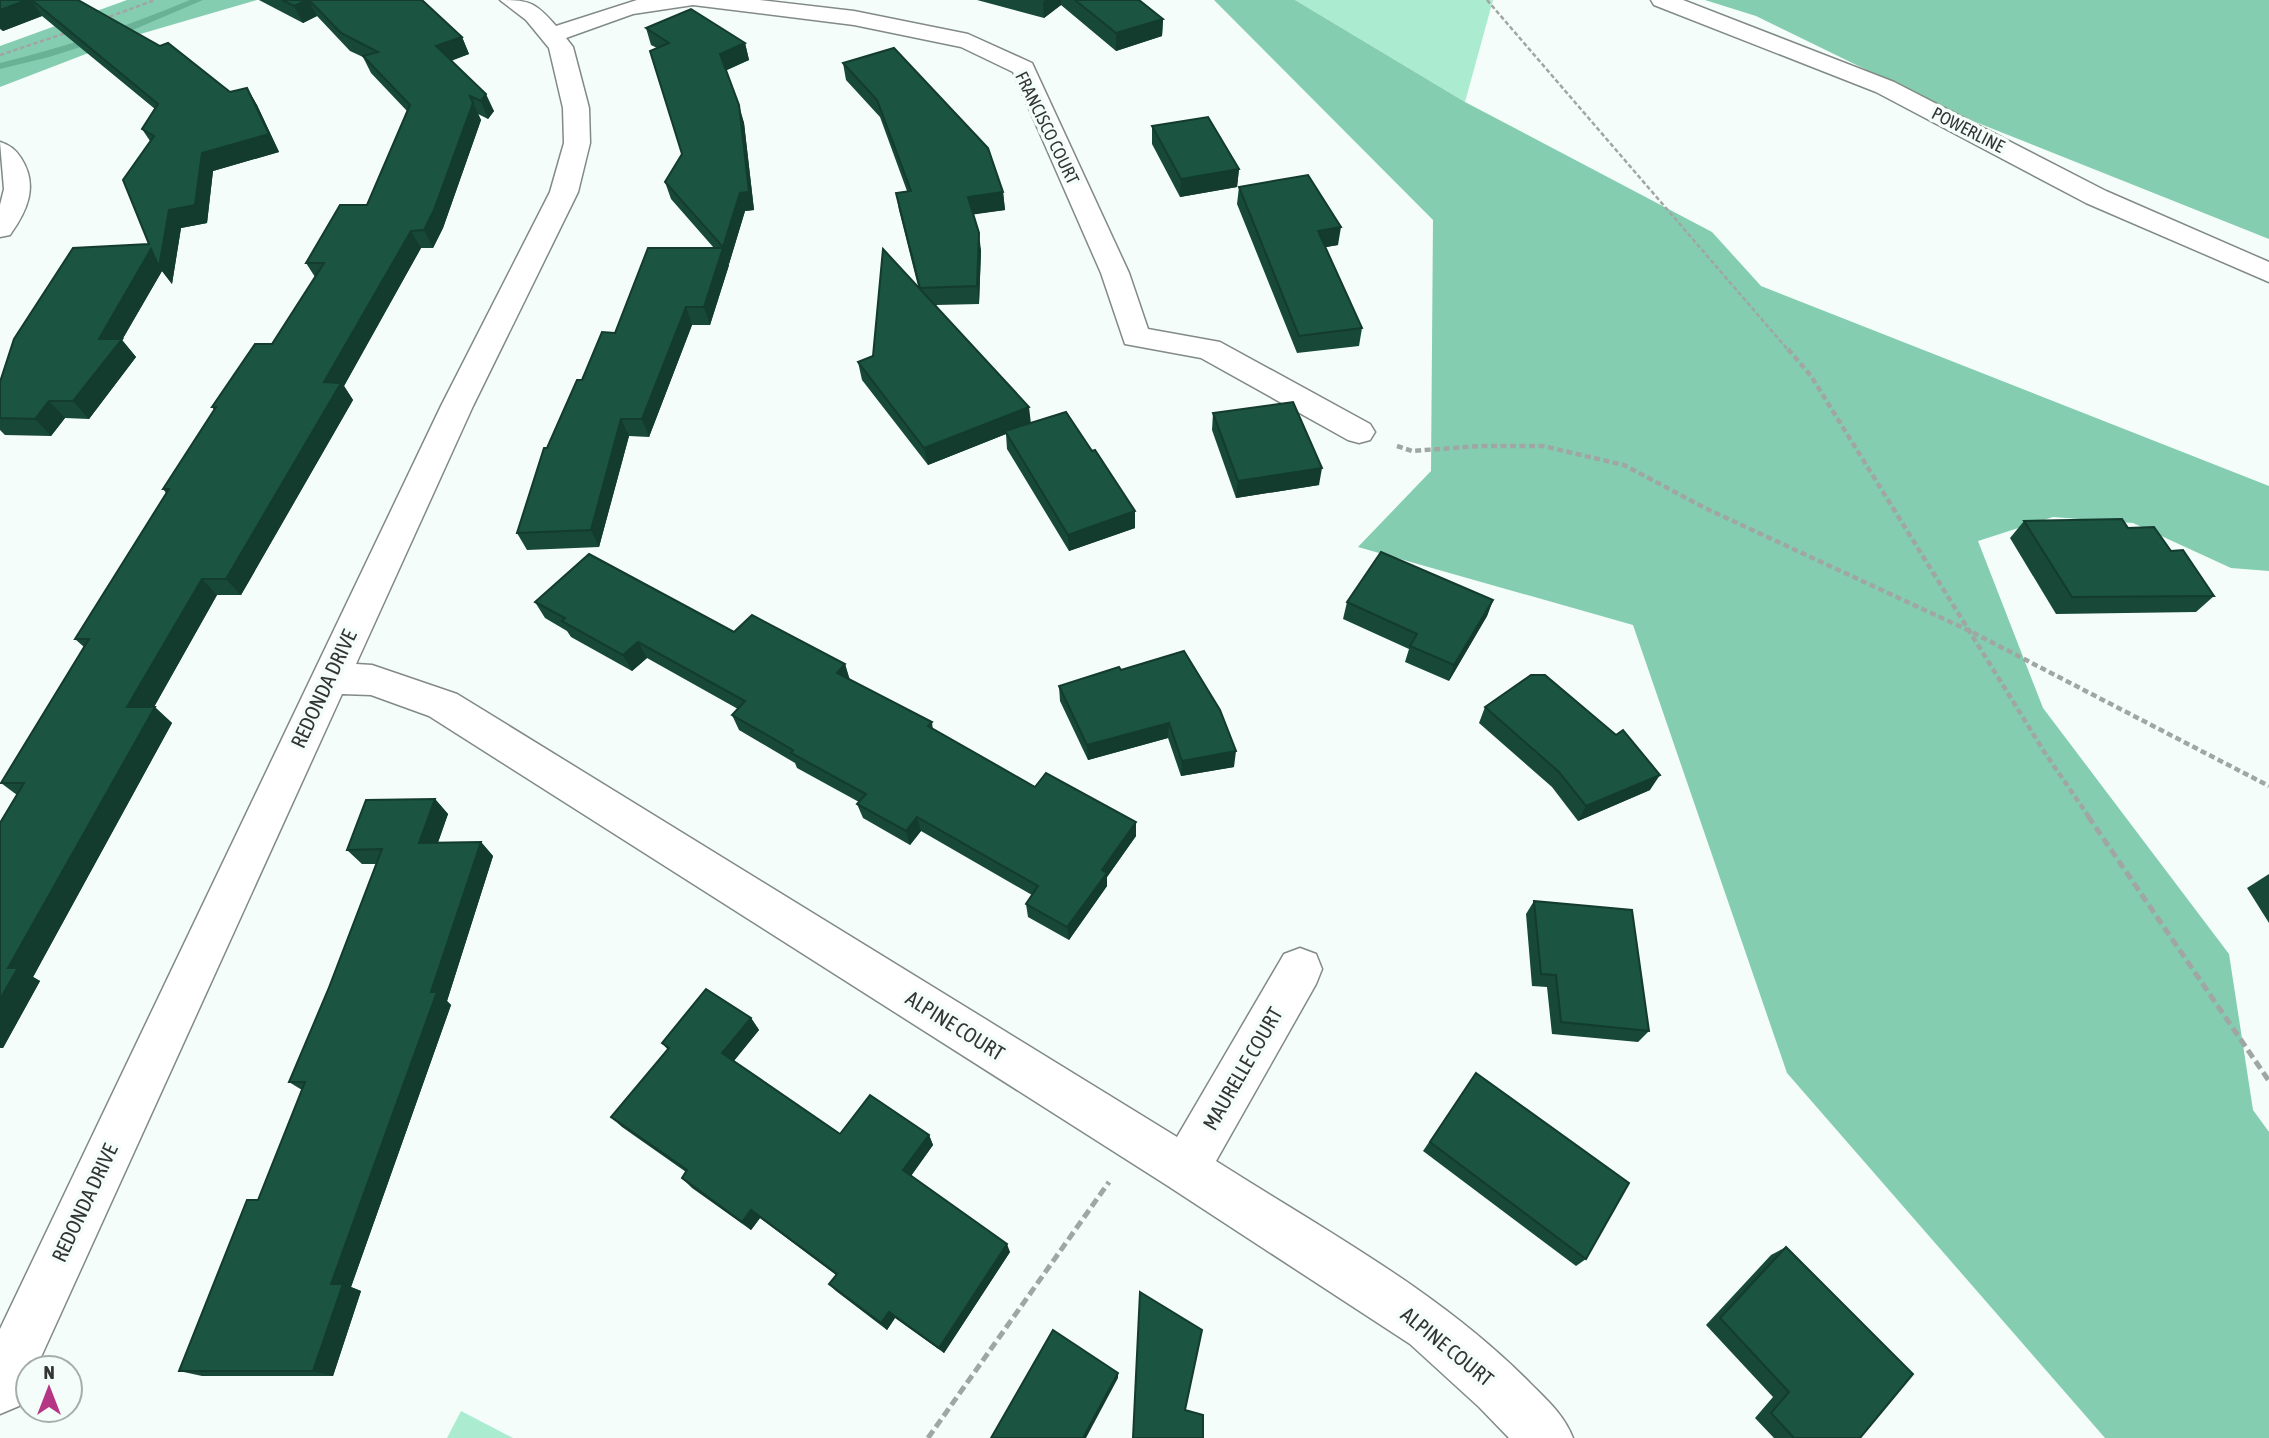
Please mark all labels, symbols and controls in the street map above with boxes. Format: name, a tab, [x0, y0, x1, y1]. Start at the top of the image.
street label: FRANCISCO COURT	[1011, 68, 1084, 187]
street label: POWERLINE	[1928, 102, 2008, 157]
street label: REDONDA DRIVE	[285, 626, 361, 751]
street label: ALPINE COURT	[902, 985, 1009, 1065]
street label: MAURELLE COURT	[1197, 1003, 1287, 1134]
street label: REDONDA DRIVE	[46, 1140, 122, 1265]
street label: ALPINE COURT	[1397, 1302, 1499, 1391]
north arrow	[14, 1354, 84, 1424]
text: N	[43, 1361, 55, 1383]

